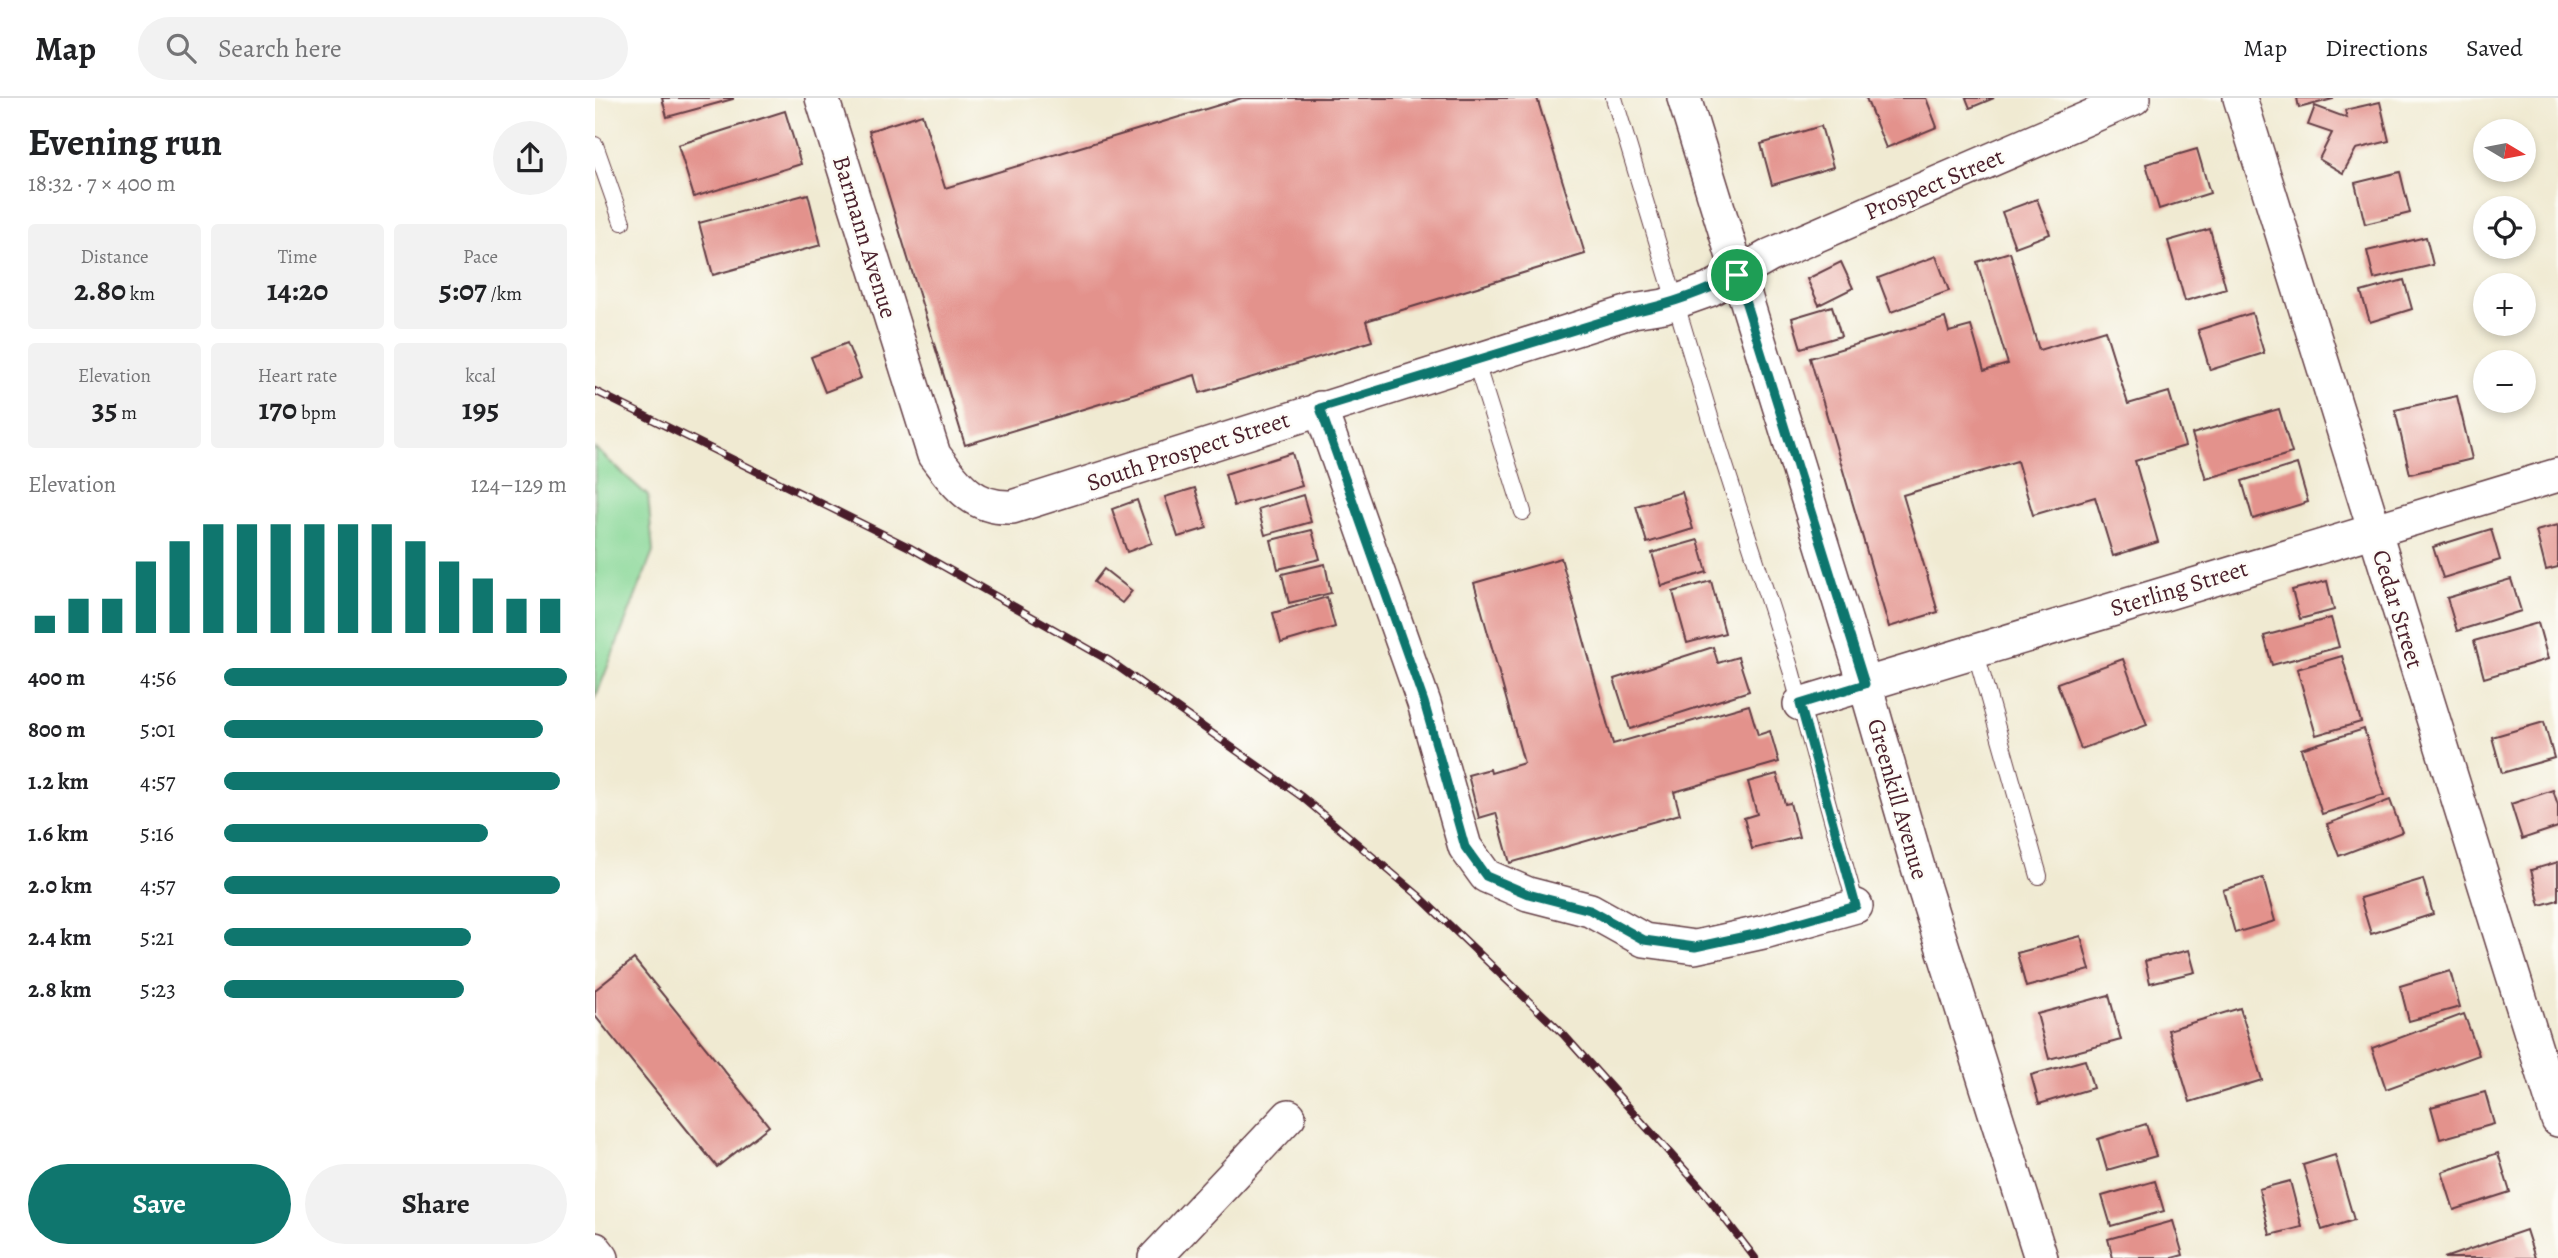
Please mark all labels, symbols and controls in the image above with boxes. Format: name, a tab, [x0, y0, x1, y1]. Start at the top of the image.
search box	[138, 17, 628, 80]
text: Map	[35, 26, 96, 71]
icon: search	[162, 29, 200, 67]
text: Search here	[218, 31, 342, 66]
text: Map	[2243, 32, 2287, 64]
text: Directions	[2325, 32, 2428, 64]
text: Saved	[2466, 32, 2523, 64]
text: Evening run	[28, 116, 222, 168]
north arrow	[2473, 119, 2536, 182]
map controls	[2473, 119, 2536, 413]
button: share	[493, 121, 567, 195]
street label: Prospect Street	[1859, 140, 2009, 228]
street label: Barmann Avenue	[825, 152, 905, 322]
text: 18:32 · 7 × 400 m	[28, 168, 176, 199]
button: locate	[2473, 196, 2536, 259]
text: Distance	[80, 244, 149, 270]
text: Time	[278, 244, 317, 270]
text: Pace	[463, 244, 498, 270]
pin	[1707, 245, 1767, 305]
icon: arrive	[1718, 256, 1756, 294]
text: 2.80	[74, 270, 126, 310]
text: 14:20	[267, 270, 328, 310]
text: 5:07	[439, 270, 487, 310]
button: +	[2473, 273, 2536, 336]
text: km	[126, 281, 155, 307]
text: /km	[487, 281, 522, 307]
button: −	[2473, 350, 2536, 413]
text: Elevation	[78, 363, 151, 389]
text: Heart rate	[258, 363, 337, 389]
text: kcal	[465, 363, 496, 389]
text: 35	[92, 389, 118, 429]
text: 170	[259, 389, 297, 429]
text: 195	[462, 389, 499, 429]
text: m	[118, 400, 137, 426]
text: bpm	[297, 400, 336, 426]
street label: South Prospect Street	[1082, 403, 1294, 499]
text: Elevation	[28, 469, 116, 500]
text: 124–129 m	[471, 469, 567, 500]
street label: Cedar Street	[2365, 546, 2431, 672]
street label: Sterling Street	[2106, 552, 2252, 624]
text: 400 m	[28, 662, 85, 693]
text: 4:56	[140, 662, 176, 693]
text: 800 m	[28, 714, 85, 745]
text: 5:01	[140, 714, 176, 745]
street label: Greenkill Avenue	[1860, 715, 1936, 883]
text: 1.2 km	[28, 766, 89, 797]
text: 4:57	[140, 766, 175, 797]
text: 1.6 km	[28, 818, 88, 849]
text: 5:16	[140, 818, 174, 849]
text: 2.0 km	[28, 870, 92, 901]
text: 4:57	[140, 870, 175, 901]
text: 2.4 km	[28, 922, 91, 953]
text: 5:21	[140, 922, 174, 953]
text: 2.8 km	[28, 974, 92, 1005]
text: 5:23	[140, 974, 176, 1005]
button: Save	[28, 1164, 291, 1244]
button: Share	[305, 1164, 567, 1244]

